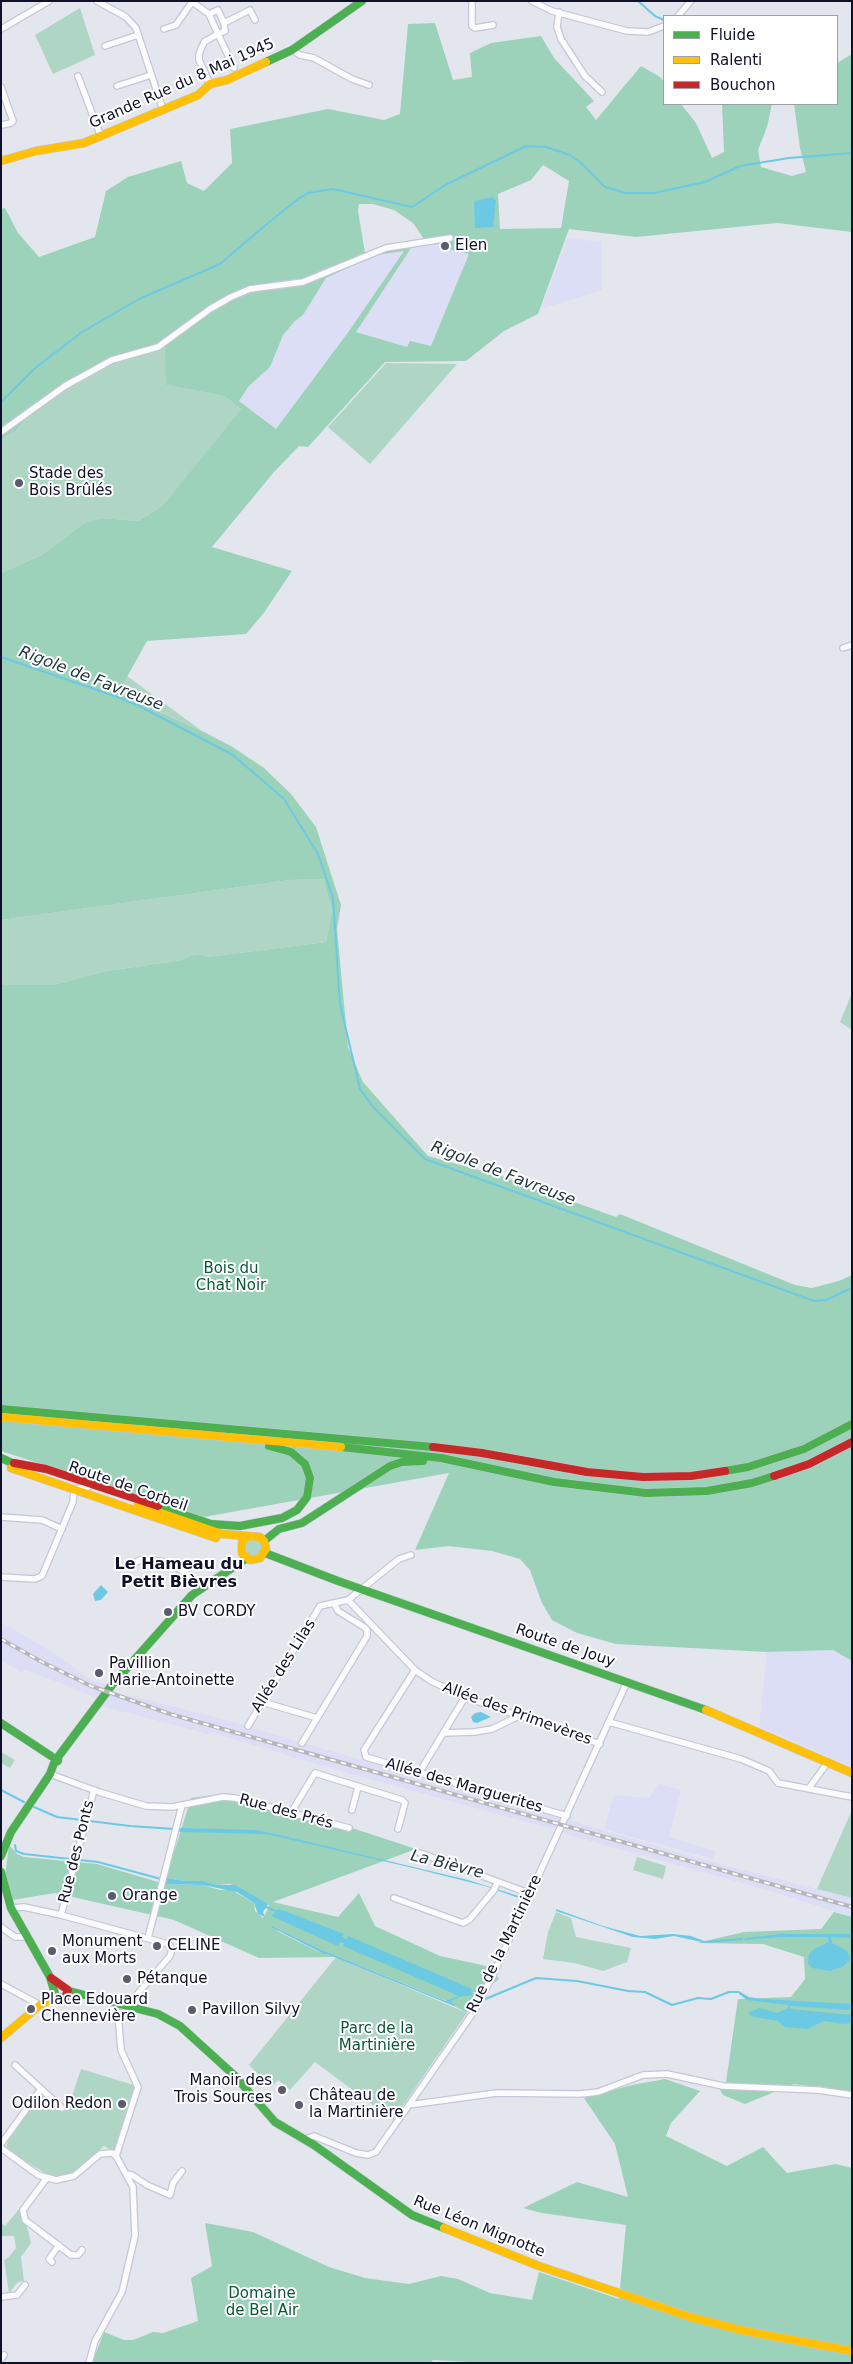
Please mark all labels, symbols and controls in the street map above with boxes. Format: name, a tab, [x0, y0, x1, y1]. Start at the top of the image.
legend	[663, 15, 838, 105]
text: Fluide	[710, 26, 755, 44]
street label: Grande Rue du 8 Mai 1945	[87, 35, 277, 133]
text: Ralenti	[710, 51, 762, 69]
text: Bouchon	[710, 76, 775, 94]
place label: Elen	[455, 237, 487, 255]
marker: Elen	[439, 240, 451, 252]
place label: Stade des Bois Brûlés	[29, 465, 112, 500]
marker: Stade des Bois Brûlés	[13, 477, 25, 489]
water label: Rigole de Favreuse	[16, 643, 166, 715]
water label: Rigole de Favreuse	[428, 1138, 578, 1210]
park label: Bois du Chat Noir	[196, 1260, 266, 1295]
street label: Route de Corbeil	[66, 1458, 190, 1516]
district label: Le Hameau du Petit Bièvres	[115, 1555, 243, 1593]
place label: BV CORDY	[178, 1603, 255, 1621]
marker: BV CORDY	[162, 1606, 174, 1618]
street label: Allée des Lilas	[248, 1616, 320, 1716]
street label: Route de Jouy	[513, 1621, 617, 1671]
place label: Pavillion Marie-Antoinette	[109, 1655, 235, 1690]
marker: Pavillion Marie-Antoinette	[93, 1667, 105, 1679]
street label: Allée des Primevères	[440, 1679, 594, 1749]
street label: Allée des Marguerites	[383, 1755, 545, 1817]
street label: Rue des Prés	[237, 1791, 335, 1833]
street label: Rue des Ponts	[56, 1799, 98, 1905]
water label: La Bièvre	[408, 1847, 486, 1883]
street label: Rue de la Martinière	[464, 1872, 546, 2016]
place label: Orange	[122, 1887, 177, 1905]
marker: Orange	[106, 1890, 118, 1902]
place label: Monument aux Morts	[62, 1933, 142, 1968]
place label: CELINE	[167, 1937, 220, 1955]
marker: CELINE	[151, 1940, 163, 1952]
marker: Monument aux Morts	[46, 1945, 58, 1957]
place label: Pétanque	[137, 1970, 208, 1988]
marker: Pétanque	[121, 1973, 133, 1985]
place label: Place Edouard Chennevière	[41, 1991, 148, 2026]
place label: Pavillon Silvy	[202, 2001, 300, 2019]
marker: Place Edouard Chennevière	[25, 2003, 37, 2015]
marker: Pavillon Silvy	[186, 2004, 198, 2016]
park label: Parc de la Martinière	[339, 2020, 415, 2055]
place label: Manoir des Trois Sources	[174, 2072, 272, 2107]
marker: Manoir des Trois Sources	[276, 2084, 288, 2096]
place label: Château de la Martinière	[309, 2087, 403, 2122]
place label: Odilon Redon	[12, 2095, 112, 2113]
marker: Odilon Redon	[116, 2098, 128, 2110]
marker: Château de la Martinière	[293, 2099, 305, 2111]
street label: Rue Léon Mignotte	[411, 2192, 547, 2262]
park label: Domaine de Bel Air	[226, 2285, 298, 2320]

